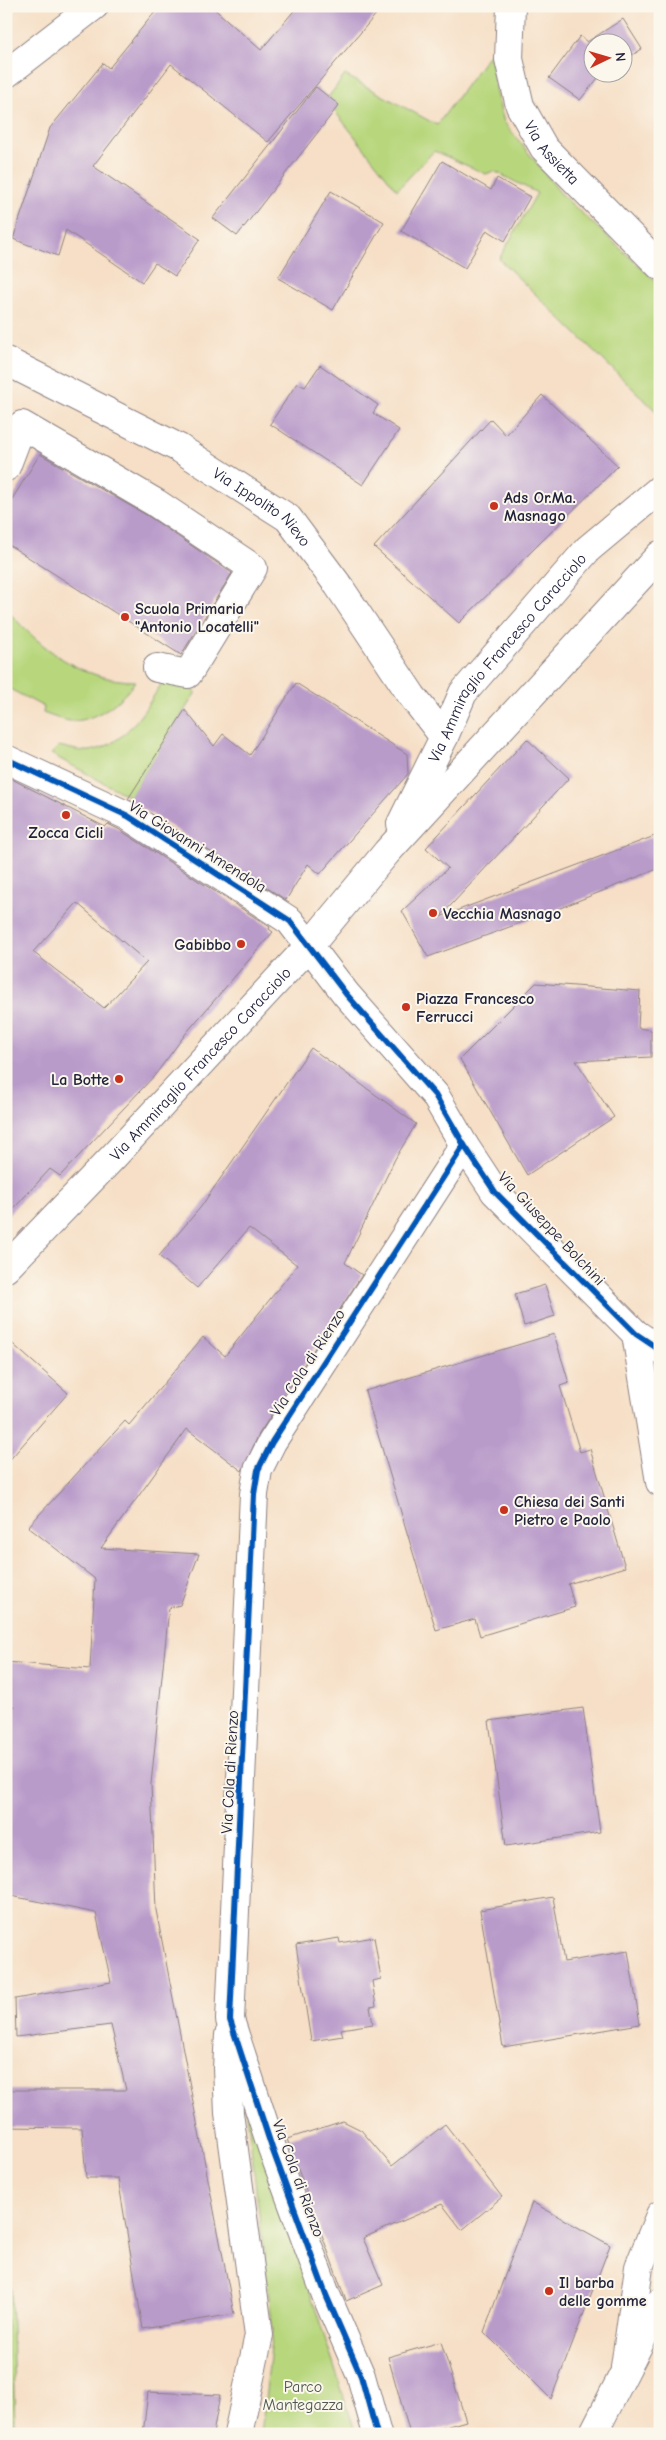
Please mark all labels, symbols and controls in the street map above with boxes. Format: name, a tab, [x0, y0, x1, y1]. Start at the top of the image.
north arrow	[584, 32, 634, 82]
text: N	[612, 52, 629, 62]
street label: Via Assietta	[520, 118, 583, 188]
street label: Via Ippolito Nievo	[209, 464, 314, 550]
place label: Ads Or.Ma. Masnago	[504, 489, 576, 525]
marker: Ads Or.Ma. Masnago	[488, 500, 500, 512]
street label: Via Ammiraglio Francesco Caracciolo	[425, 550, 590, 765]
place label: Scuola Primaria "Antonio Locatelli"	[135, 600, 259, 636]
marker: Scuola Primaria "Antonio Locatelli"	[119, 611, 131, 623]
street label: Via Giovanni Amendola	[125, 797, 269, 896]
marker: Zocca Cicli	[60, 809, 72, 821]
place label: Zocca Cicli	[28, 824, 104, 842]
place label: Vecchia Masnago	[443, 905, 561, 923]
marker: Vecchia Masnago	[427, 907, 439, 919]
place label: Gabibbo	[174, 936, 231, 954]
marker: Gabibbo	[235, 938, 247, 950]
street label: Via Ammiraglio Francesco Caracciolo	[107, 964, 295, 1164]
place label: Piazza Francesco Ferrucci	[416, 990, 534, 1026]
marker: Piazza Francesco Ferrucci	[400, 1001, 412, 1013]
place label: La Botte	[51, 1071, 109, 1089]
marker: La Botte	[113, 1073, 125, 1085]
street label: Via Giuseppe Bolchini	[494, 1168, 608, 1289]
street label: Via Cola di Rienzo	[267, 1306, 349, 1419]
place label: Chiesa dei Santi Pietro e Paolo	[514, 1493, 625, 1529]
marker: Chiesa dei Santi Pietro e Paolo	[498, 1504, 510, 1516]
street label: Via Cola di Rienzo	[218, 1710, 242, 1834]
street label: Via Cola di Rienzo	[268, 2117, 328, 2240]
place label: Il barba delle gomme	[559, 2274, 647, 2310]
marker: Il barba delle gomme	[543, 2285, 555, 2297]
park label: Parco Mantegazza	[262, 2378, 344, 2414]

